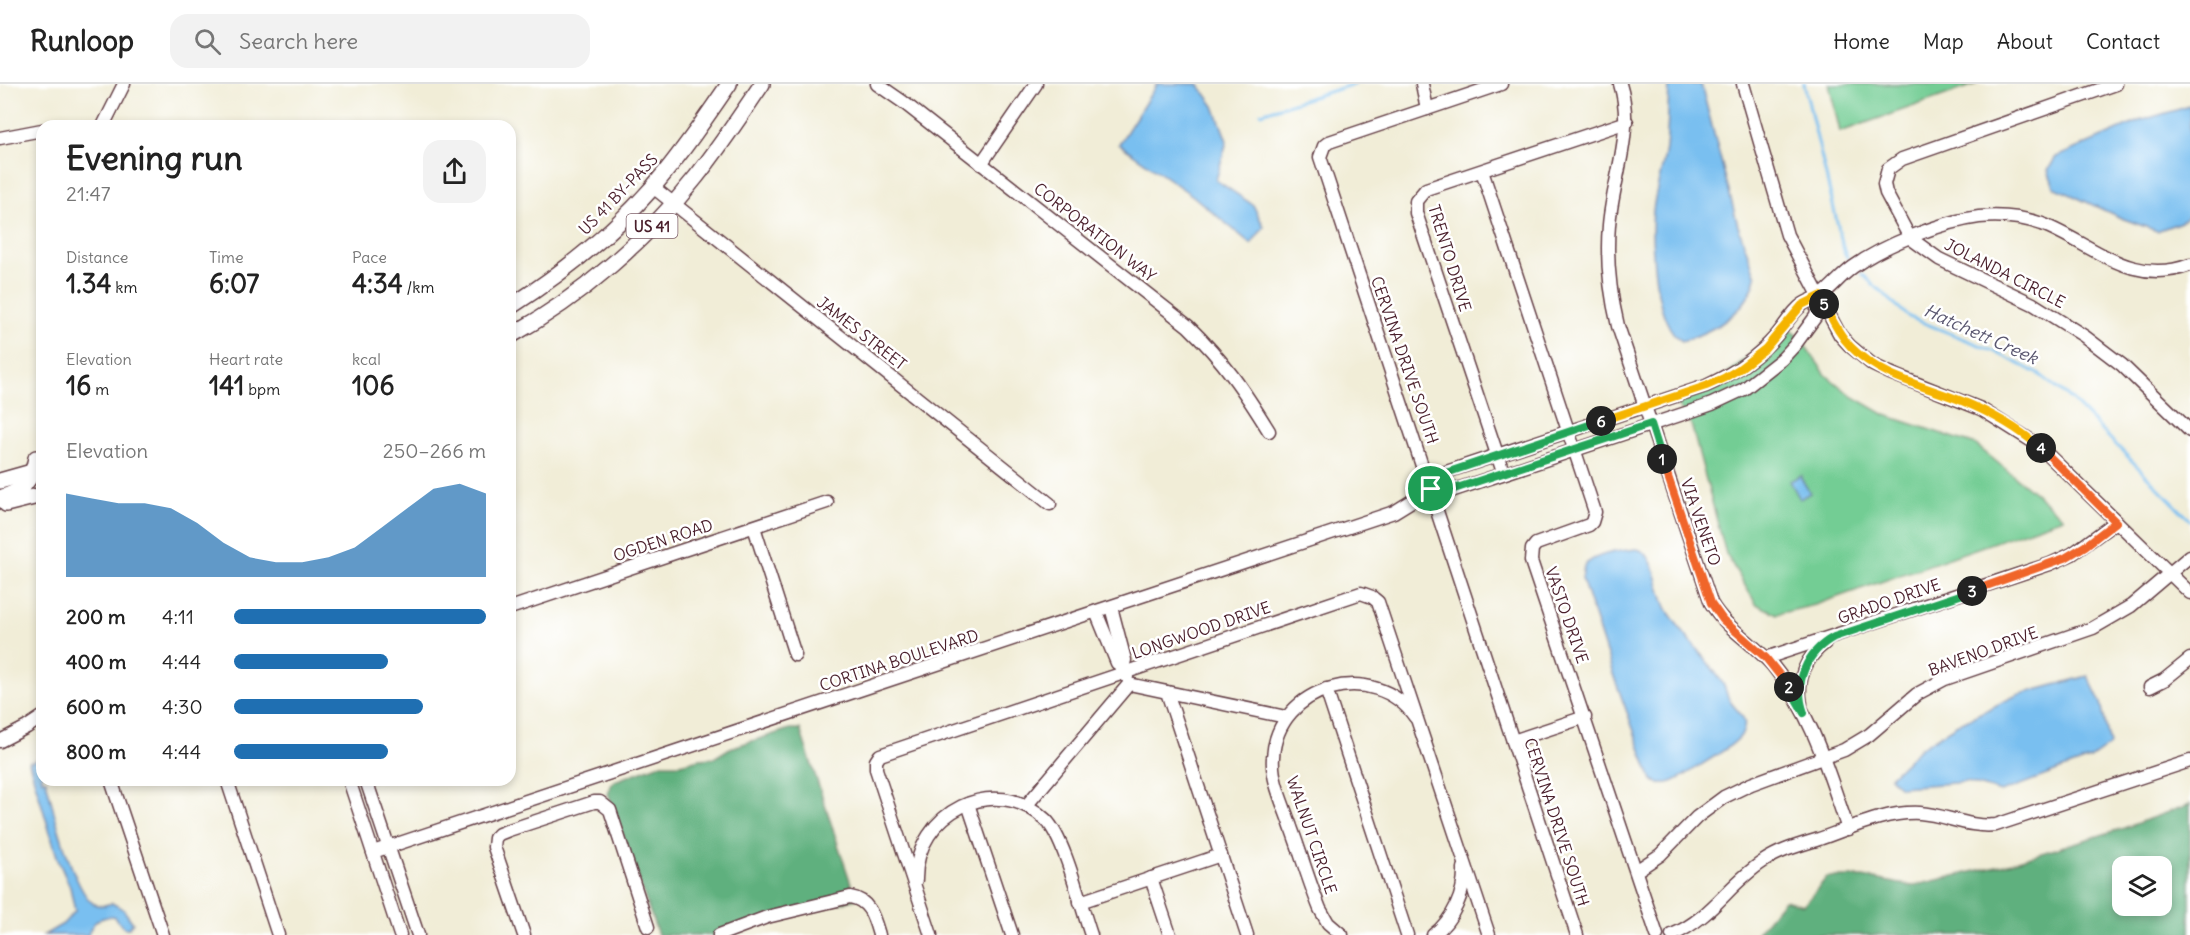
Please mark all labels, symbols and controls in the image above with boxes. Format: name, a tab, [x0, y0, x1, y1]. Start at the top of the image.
search box	[170, 14, 590, 68]
text: Runloop	[30, 23, 134, 59]
icon: search	[191, 25, 224, 58]
text: Search here	[239, 27, 358, 55]
text: Home	[1833, 28, 1890, 55]
text: Map	[1923, 28, 1964, 55]
text: About	[1997, 28, 2053, 55]
text: Contact	[2086, 28, 2160, 55]
text: Evening run	[66, 137, 242, 179]
button: share	[423, 140, 486, 203]
street label: US 41 BY-PASS	[575, 149, 661, 239]
street label: CORPORATION WAY	[1030, 178, 1160, 286]
text: 21:47	[66, 181, 111, 206]
street label: TRENTO DRIVE	[1424, 202, 1476, 314]
road number: US 41	[626, 214, 678, 238]
street label: JOLANDA CIRCLE	[1941, 234, 2069, 312]
text: Distance	[66, 247, 128, 267]
text: Time	[209, 247, 244, 267]
text: Pace	[352, 247, 387, 267]
text: 1.34	[66, 267, 112, 300]
text: 6:07	[209, 267, 259, 300]
text: 4:34	[352, 267, 403, 300]
street label: CERVINA DRIVE SOUTH	[1367, 274, 1443, 446]
text: km	[112, 277, 138, 297]
text: /km	[403, 277, 435, 297]
pin: 5	[1809, 289, 1839, 319]
street label: JAMES STREET	[813, 292, 911, 374]
text: 5	[1819, 294, 1829, 314]
water label: Hatchett Creek	[1921, 299, 2043, 370]
text: Elevation	[66, 349, 132, 369]
text: Heart rate	[209, 349, 283, 369]
text: kcal	[352, 349, 381, 369]
text: 16	[66, 369, 91, 402]
text: 141	[209, 369, 244, 402]
text: 106	[352, 369, 394, 402]
text: m	[91, 379, 109, 399]
text: bpm	[244, 379, 280, 399]
pin: 6	[1586, 406, 1616, 436]
text: 6	[1596, 411, 1606, 431]
pin: 4	[2026, 433, 2056, 463]
text: Elevation	[66, 438, 148, 463]
text: 250–266 m	[383, 438, 486, 463]
text: 4	[2036, 438, 2046, 458]
pin: 1	[1647, 444, 1677, 474]
text: 1	[1659, 449, 1665, 469]
pin	[1405, 463, 1456, 514]
icon: arrive	[1414, 472, 1447, 505]
street label: VIA VENETO	[1677, 476, 1725, 568]
street label: OGDEN ROAD	[611, 514, 715, 566]
street label: VASTO DRIVE	[1541, 564, 1593, 666]
street label: GRADO DRIVE	[1835, 574, 1943, 628]
pin: 3	[1957, 576, 1987, 606]
text: 3	[1967, 581, 1977, 601]
street label: LONGWOOD DRIVE	[1129, 597, 1273, 663]
text: 200 m	[66, 604, 126, 629]
text: 4:11	[162, 604, 194, 629]
street label: BAVENO DRIVE	[1926, 622, 2040, 680]
street label: CORTINA BOULEVARD	[817, 625, 981, 695]
text: 400 m	[66, 649, 126, 674]
text: 4:44	[162, 649, 201, 674]
pin: 2	[1774, 672, 1804, 702]
text: 2	[1785, 677, 1793, 697]
text: 600 m	[66, 694, 126, 719]
text: 4:30	[162, 694, 203, 719]
street label: CERVINA DRIVE SOUTH	[1520, 735, 1594, 909]
text: 800 m	[66, 739, 126, 764]
text: 4:44	[162, 739, 201, 764]
street label: WALNUT CIRCLE	[1282, 773, 1342, 897]
map controls	[2112, 856, 2172, 916]
button: layers	[2112, 856, 2172, 916]

